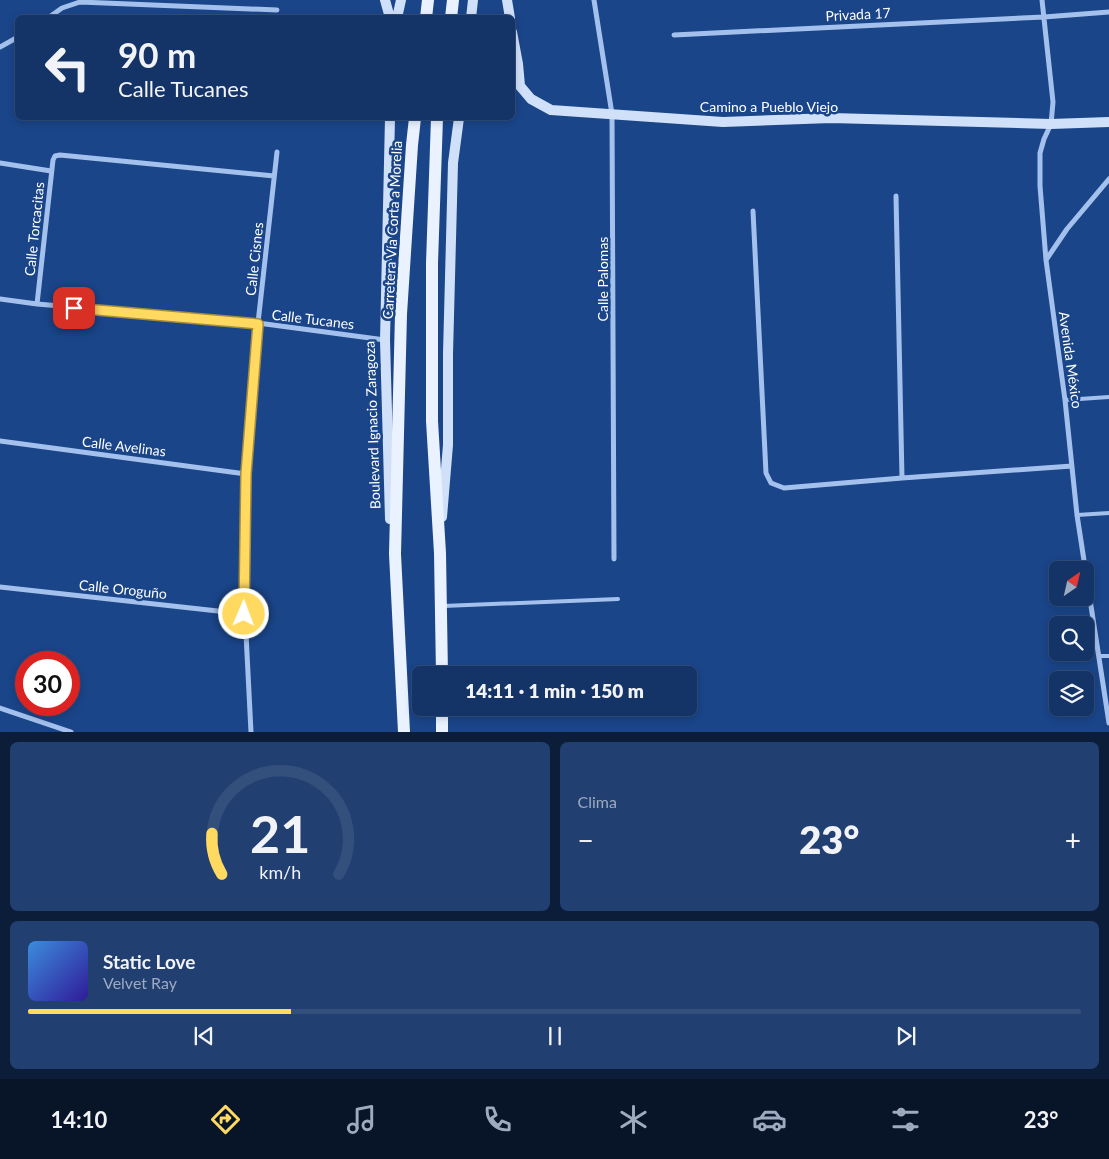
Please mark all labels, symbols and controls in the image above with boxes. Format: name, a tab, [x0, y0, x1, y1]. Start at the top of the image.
street label: Privada 17	[825, 4, 891, 24]
text: 90 m	[118, 33, 196, 75]
icon: left	[35, 35, 100, 100]
text: Calle Tucanes	[118, 75, 248, 102]
street label: Camino a Pueblo Viejo	[700, 98, 838, 115]
street label: Carretera Vía Corta a Morelia	[379, 140, 405, 320]
street label: Calle Torcacitas	[21, 181, 47, 277]
street label: Calle Cisnes	[242, 221, 266, 297]
street label: Calle Palomas	[594, 237, 611, 321]
pin	[53, 287, 95, 329]
icon: arrive	[60, 294, 88, 322]
street label: Calle Tucanes	[271, 306, 355, 332]
street label: Avenida México	[1056, 310, 1086, 410]
street label: Boulevard Ignacio Zaragoza	[361, 341, 383, 509]
street label: Calle Avelinas	[81, 432, 167, 460]
north arrow	[1049, 561, 1094, 606]
map controls	[1049, 561, 1094, 716]
street label: Calle Oroguño	[78, 576, 168, 602]
position arrow	[217, 587, 269, 639]
button: search	[1049, 616, 1094, 661]
speed limit sign: 30	[15, 651, 80, 716]
button: layers	[1049, 671, 1094, 716]
text: 14:11 · 1 min · 150 m	[465, 679, 644, 702]
text: Clima	[578, 792, 617, 811]
text: 21	[250, 802, 310, 864]
text: 23°	[799, 816, 859, 862]
text: −	[578, 823, 594, 857]
text: +	[1065, 823, 1081, 857]
text: km/h	[259, 861, 301, 883]
text: Static Love	[103, 950, 195, 973]
text: Velvet Ray	[103, 973, 177, 992]
icon: previous	[190, 1022, 218, 1050]
icon: pause	[541, 1022, 569, 1050]
icon: next	[892, 1022, 920, 1050]
icon: directions	[208, 1102, 243, 1137]
icon: music	[344, 1102, 379, 1137]
icon: phone	[480, 1102, 515, 1137]
icon: climate	[616, 1102, 651, 1137]
icon: car	[752, 1102, 787, 1137]
icon: filters	[888, 1102, 923, 1137]
text: 14:10	[50, 1106, 107, 1133]
text: 23°	[1024, 1106, 1058, 1133]

